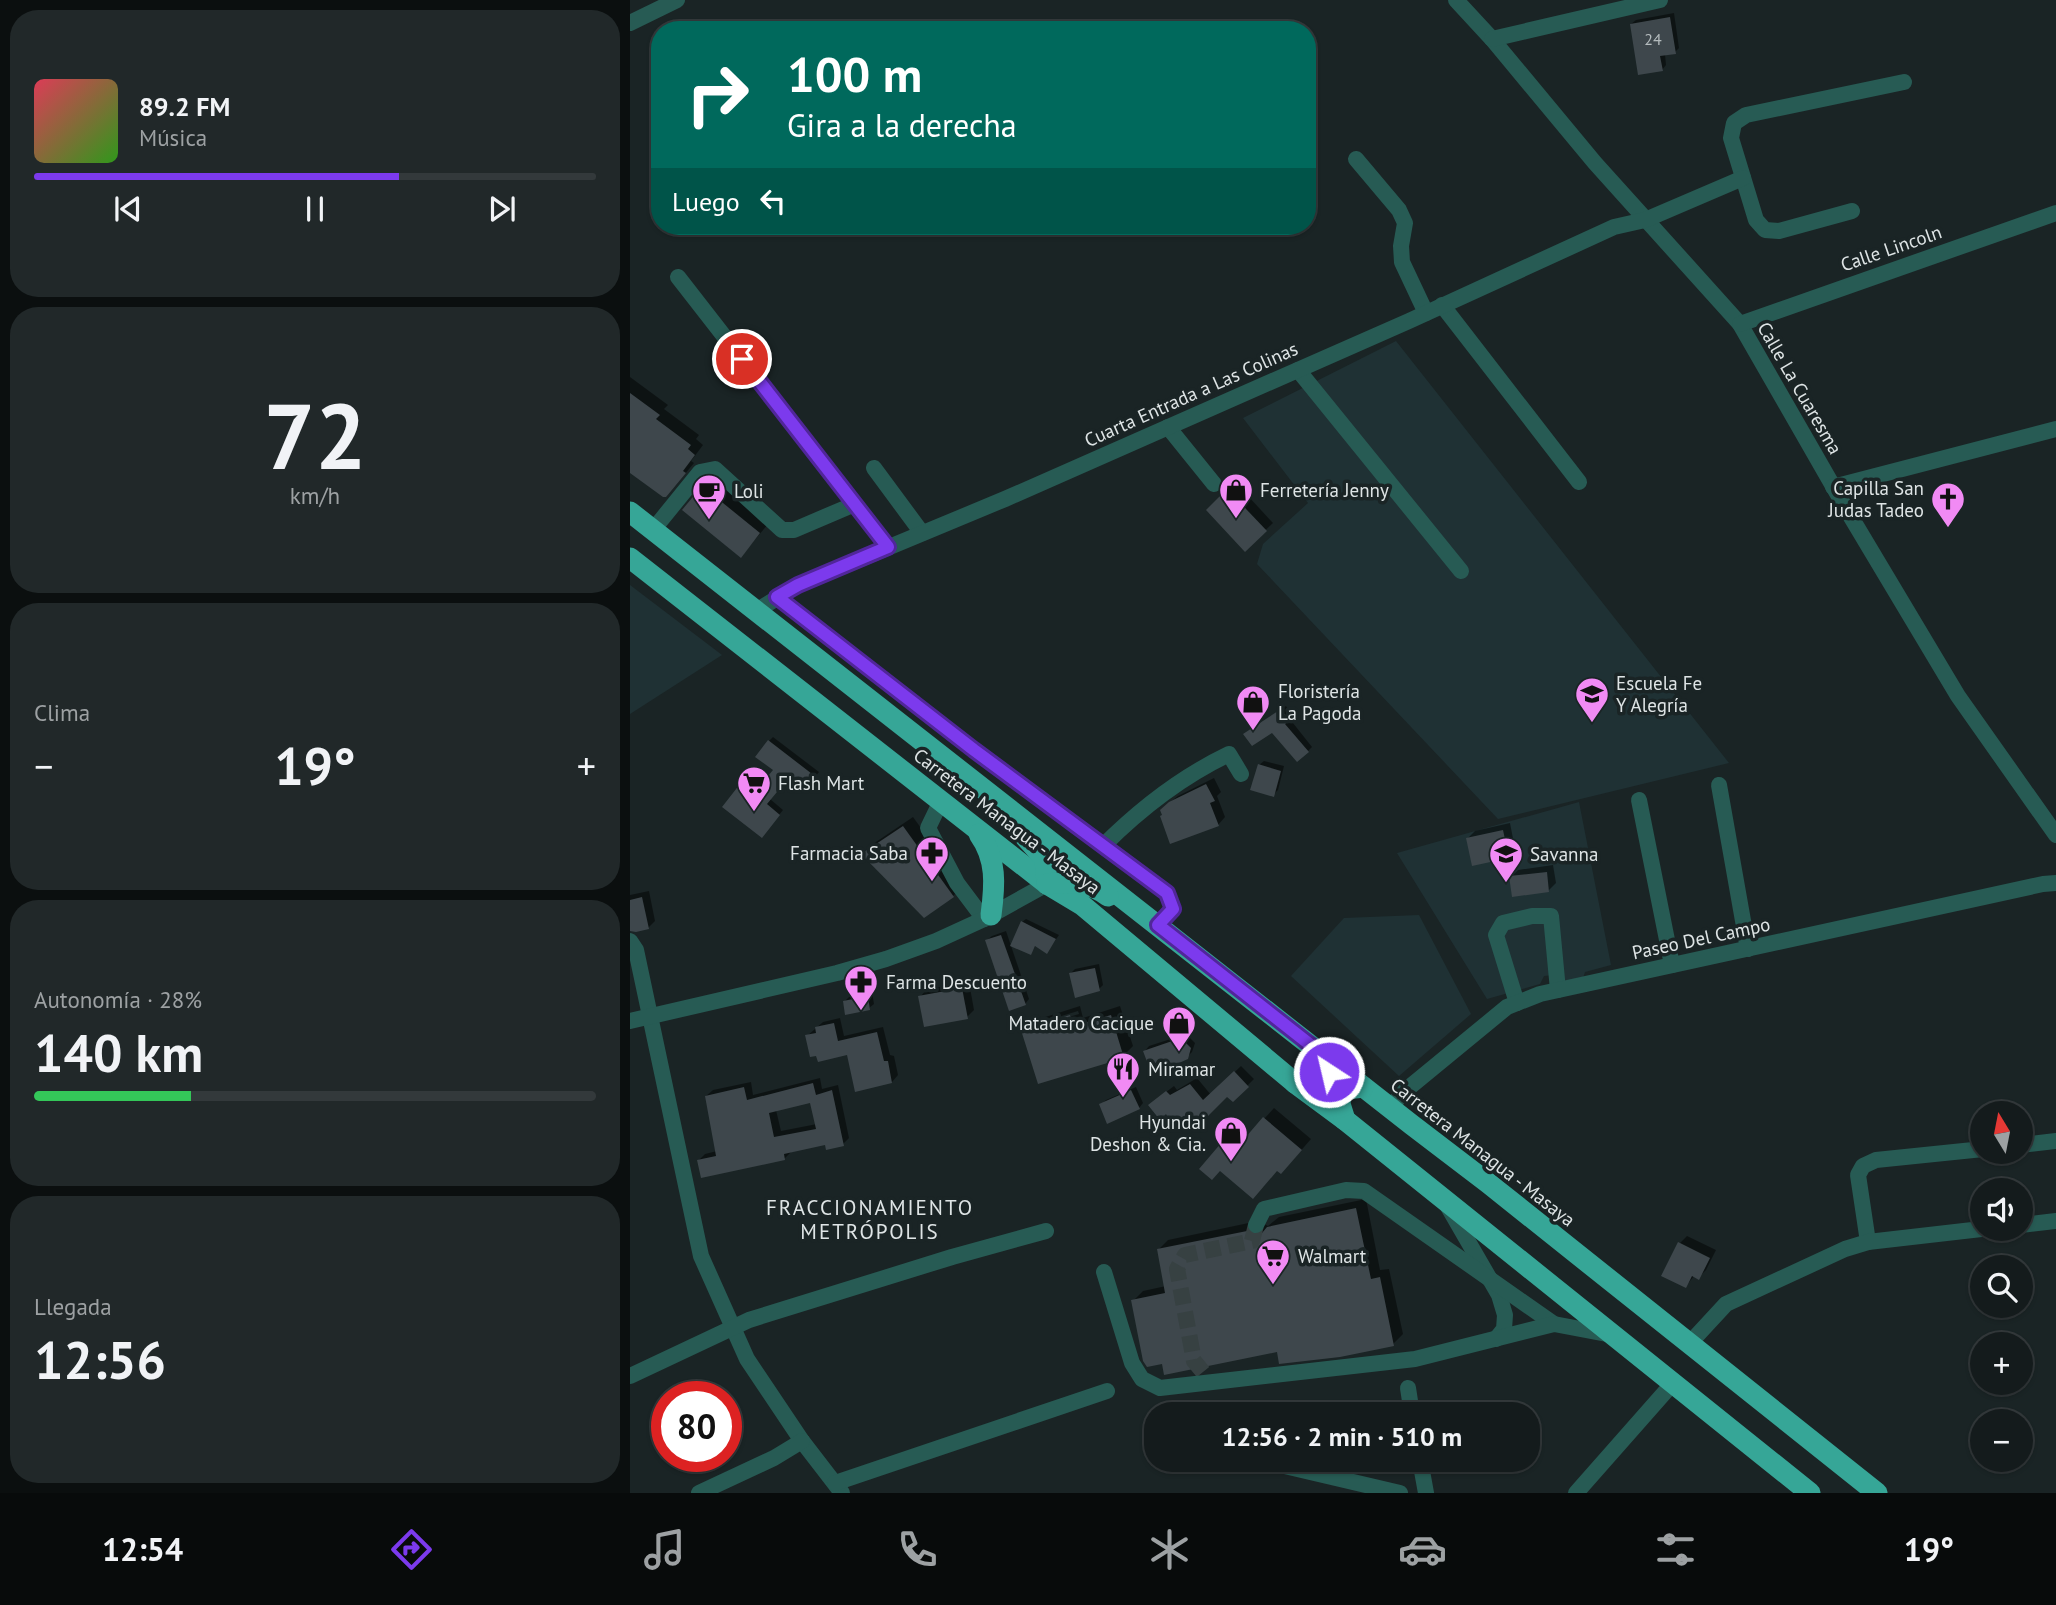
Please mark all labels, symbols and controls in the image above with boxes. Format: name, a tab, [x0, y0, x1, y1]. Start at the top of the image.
house number: 24	[1644, 29, 1662, 49]
text: 100 m	[787, 42, 922, 106]
icon: right	[672, 49, 763, 140]
text: 89.2 FM	[139, 90, 230, 123]
text: Gira a la derecha	[787, 104, 1017, 146]
text: Música	[139, 123, 207, 152]
icon: left	[754, 182, 792, 220]
text: Luego	[672, 185, 740, 218]
icon: previous	[109, 190, 147, 228]
icon: pause	[296, 190, 334, 228]
icon: next	[483, 190, 521, 228]
street label: Calle Lincoln	[1837, 220, 1945, 276]
street label: Calle La Cuaresma	[1752, 318, 1848, 458]
pin	[712, 329, 772, 389]
street label: Cuarta Entrada a Las Colinas	[1081, 336, 1301, 452]
icon: arrive	[723, 340, 761, 378]
text: 72	[263, 376, 367, 494]
shop icon: Ferretería Jenny	[1217, 471, 1255, 520]
cafe icon: Loli	[690, 472, 728, 521]
place label: Capilla San Judas Tadeo	[1827, 476, 1924, 522]
place label: Ferretería Jenny	[1260, 478, 1389, 502]
place label: Loli	[734, 479, 764, 503]
church icon: Capilla San Judas Tadeo	[1929, 480, 1967, 529]
text: km/h	[290, 481, 340, 510]
place label: Escuela Fe Y Alegría	[1616, 671, 1702, 717]
school or university icon: Escuela Fe Y Alegría	[1573, 675, 1611, 724]
place label: Floristería La Pagoda	[1278, 679, 1361, 725]
shop icon: Floristería La Pagoda	[1234, 683, 1272, 732]
text: Clima	[34, 698, 90, 727]
text: 19°	[274, 732, 356, 799]
text: −	[34, 741, 53, 790]
text: +	[577, 741, 596, 790]
street label: Carretera Managua - Masaya	[909, 743, 1105, 899]
supermarket icon: Flash Mart	[735, 764, 773, 813]
place label: Flash Mart	[778, 771, 865, 795]
pharmacy icon: Farmacia Saba	[913, 834, 951, 883]
school or university icon: Savanna	[1487, 835, 1525, 884]
place label: Farmacia Saba	[790, 841, 908, 865]
place label: Savanna	[1530, 842, 1598, 866]
street label: Paseo Del Campo	[1630, 912, 1772, 964]
pharmacy icon: Farma Descuento	[842, 963, 880, 1012]
place label: Farma Descuento	[886, 970, 1027, 994]
text: Autonomía · 28%	[34, 985, 202, 1014]
shop icon: Matadero Cacique	[1160, 1004, 1198, 1053]
place label: Matadero Cacique	[1008, 1011, 1154, 1035]
text: 140 km	[34, 1019, 203, 1086]
position arrow	[1292, 1035, 1366, 1109]
restaurant icon: Miramar	[1104, 1050, 1142, 1099]
place label: Miramar	[1148, 1057, 1216, 1081]
street label: Carretera Managua - Masaya	[1386, 1072, 1580, 1232]
north arrow	[1970, 1101, 2034, 1164]
map controls	[1970, 1101, 2033, 1472]
place label: Hyundai Deshon & Cia.	[1090, 1110, 1206, 1156]
shop icon: Hyundai Deshon & Cia.	[1212, 1114, 1250, 1163]
button: sound	[1970, 1178, 2033, 1241]
district label: FRACCIONAMIENTO METRÓPOLIS	[766, 1194, 974, 1245]
supermarket icon: Walmart	[1254, 1237, 1292, 1286]
place label: Walmart	[1298, 1244, 1367, 1268]
button: search	[1970, 1255, 2033, 1318]
text: Llegada	[34, 1292, 112, 1321]
text: 12:56	[34, 1326, 166, 1393]
button: +	[1970, 1332, 2033, 1395]
speed limit sign: 80	[651, 1381, 742, 1472]
button: −	[1970, 1409, 2033, 1472]
text: 12:56 · 2 min · 510 m	[1222, 1420, 1462, 1453]
icon: directions	[387, 1525, 436, 1574]
icon: music	[640, 1525, 689, 1574]
icon: phone	[893, 1525, 942, 1574]
icon: climate	[1145, 1525, 1194, 1574]
icon: car	[1398, 1525, 1447, 1574]
icon: filters	[1651, 1525, 1700, 1574]
text: 12:54	[102, 1528, 183, 1570]
text: 19°	[1904, 1528, 1954, 1570]

